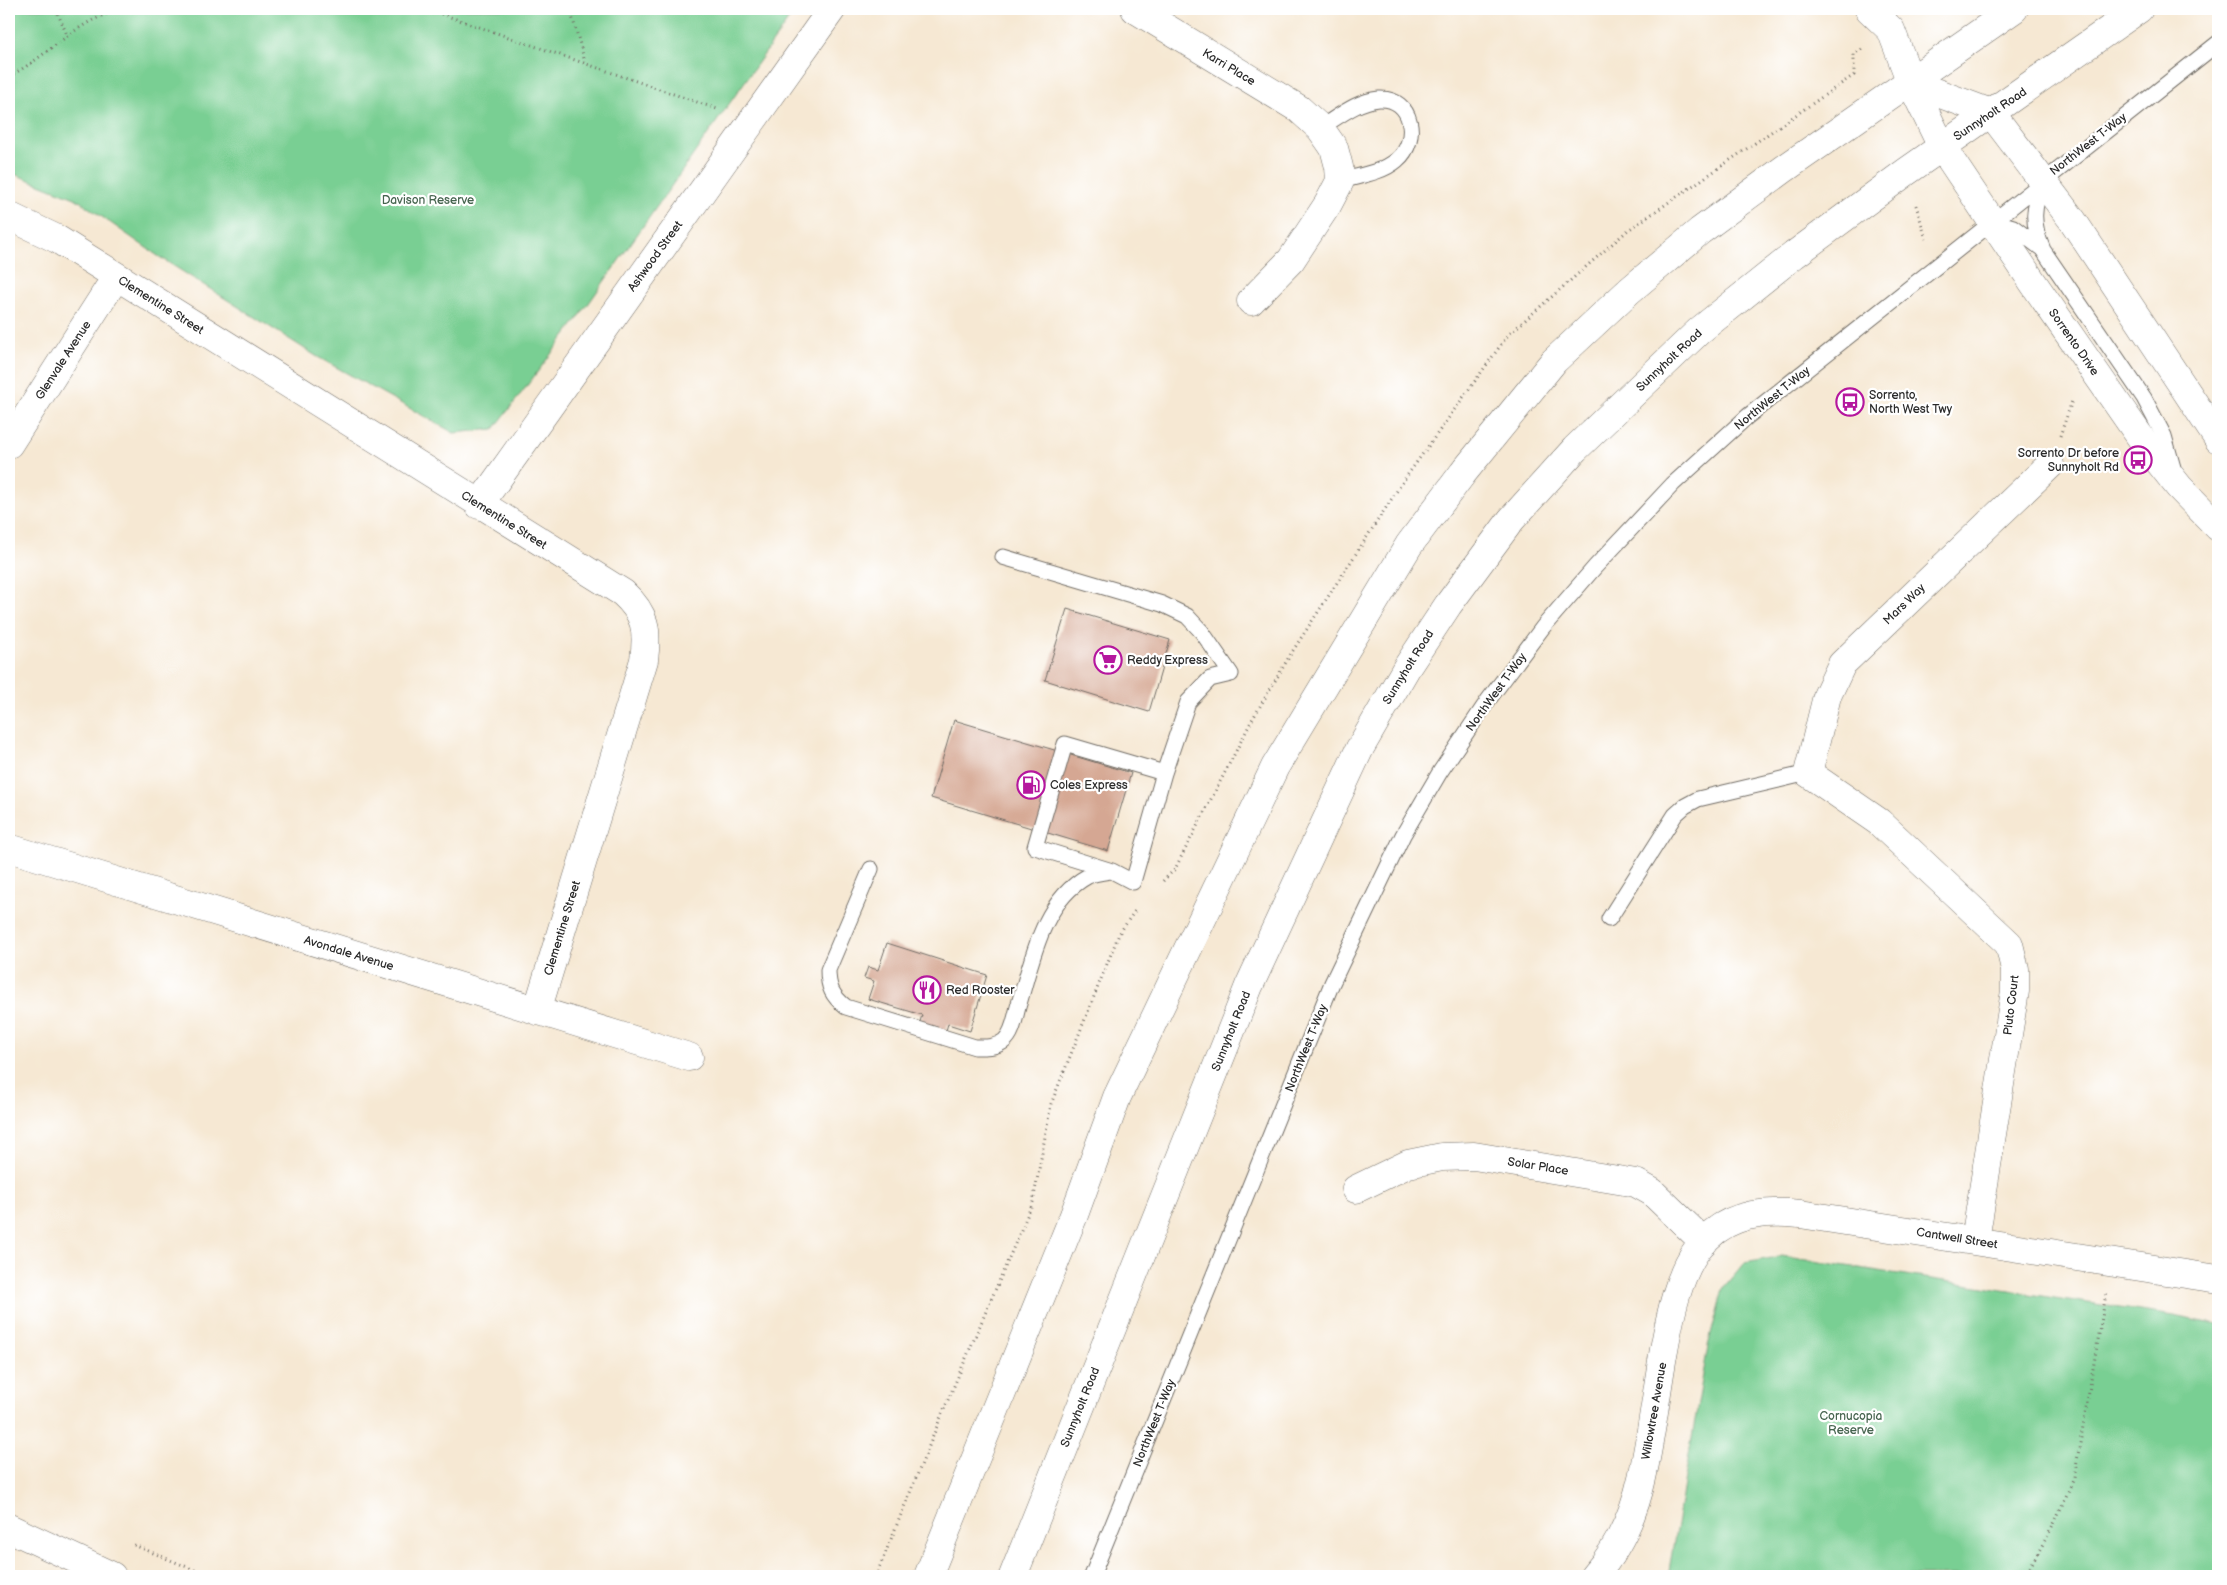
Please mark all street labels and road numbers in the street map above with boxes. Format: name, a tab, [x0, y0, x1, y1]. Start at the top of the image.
street label: Karri Place	[1199, 46, 1258, 89]
street label: Sunnyholt Road	[1951, 84, 2030, 144]
street label: NorthWest T-Way	[2047, 109, 2130, 179]
street label: Ashwood Street	[625, 218, 686, 295]
street label: Clementine Street	[115, 273, 207, 338]
street label: Sorrento Drive	[2045, 306, 2102, 379]
street label: Glenvale Avenue	[32, 318, 95, 403]
street label: Sunnyholt Road	[1633, 326, 1706, 395]
street label: NorthWest T-Way	[1731, 363, 1814, 434]
street label: Clementine Street	[458, 488, 550, 553]
street label: Mars Way	[1880, 580, 1929, 628]
street label: Sunnyholt Road	[1380, 627, 1437, 707]
street label: NorthWest T-Way	[1463, 650, 1530, 734]
street label: Clementine Street	[541, 879, 584, 977]
street label: Avondale Avenue	[302, 933, 396, 974]
street label: Pluto Court	[2000, 974, 2023, 1036]
street label: Sunnyholt Road	[1209, 989, 1254, 1073]
street label: NorthWest T-Way	[1282, 1002, 1331, 1094]
street label: Solar Place	[1506, 1154, 1569, 1179]
street label: Cantwell Street	[1915, 1225, 1999, 1252]
street label: Willowtree Avenue	[1639, 1361, 1670, 1461]
street label: Sunnyholt Road	[1058, 1365, 1103, 1449]
street label: NorthWest T-Way	[1130, 1377, 1179, 1469]

